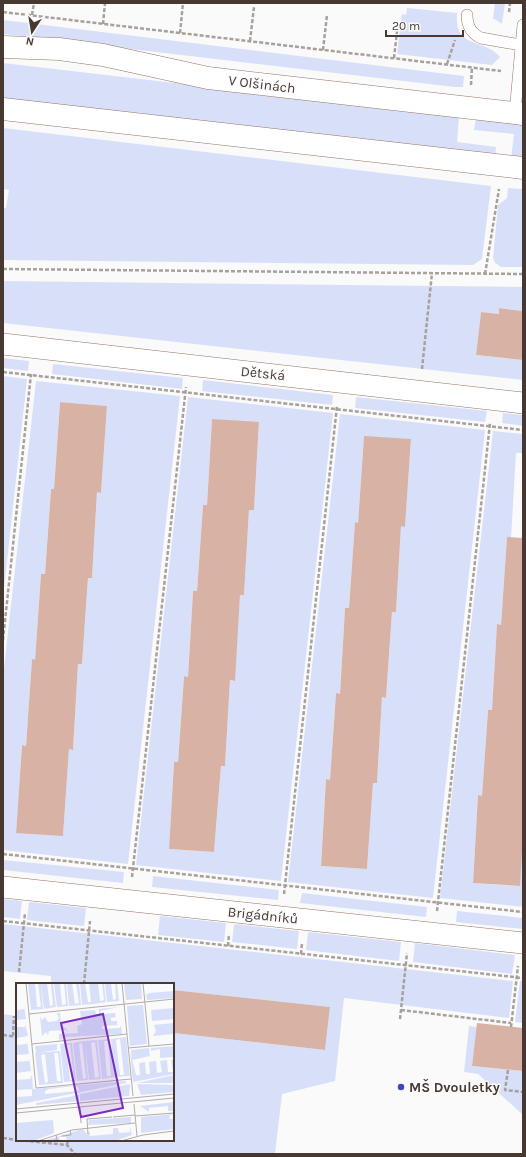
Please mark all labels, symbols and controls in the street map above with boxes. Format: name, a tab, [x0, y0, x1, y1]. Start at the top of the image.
north arrow	[12, 12, 52, 52]
scale bar	[386, 12, 463, 38]
text: 20 m	[392, 19, 420, 33]
text: N	[25, 34, 35, 48]
street label: V Olšinách	[227, 72, 296, 97]
street label: Dětská	[240, 363, 286, 384]
street label: Brigádníků	[227, 903, 299, 928]
inset map	[16, 983, 174, 1141]
place label: MŠ Dvouletky	[409, 1078, 500, 1096]
marker: MŠ Dvouletky	[396, 1082, 406, 1092]

